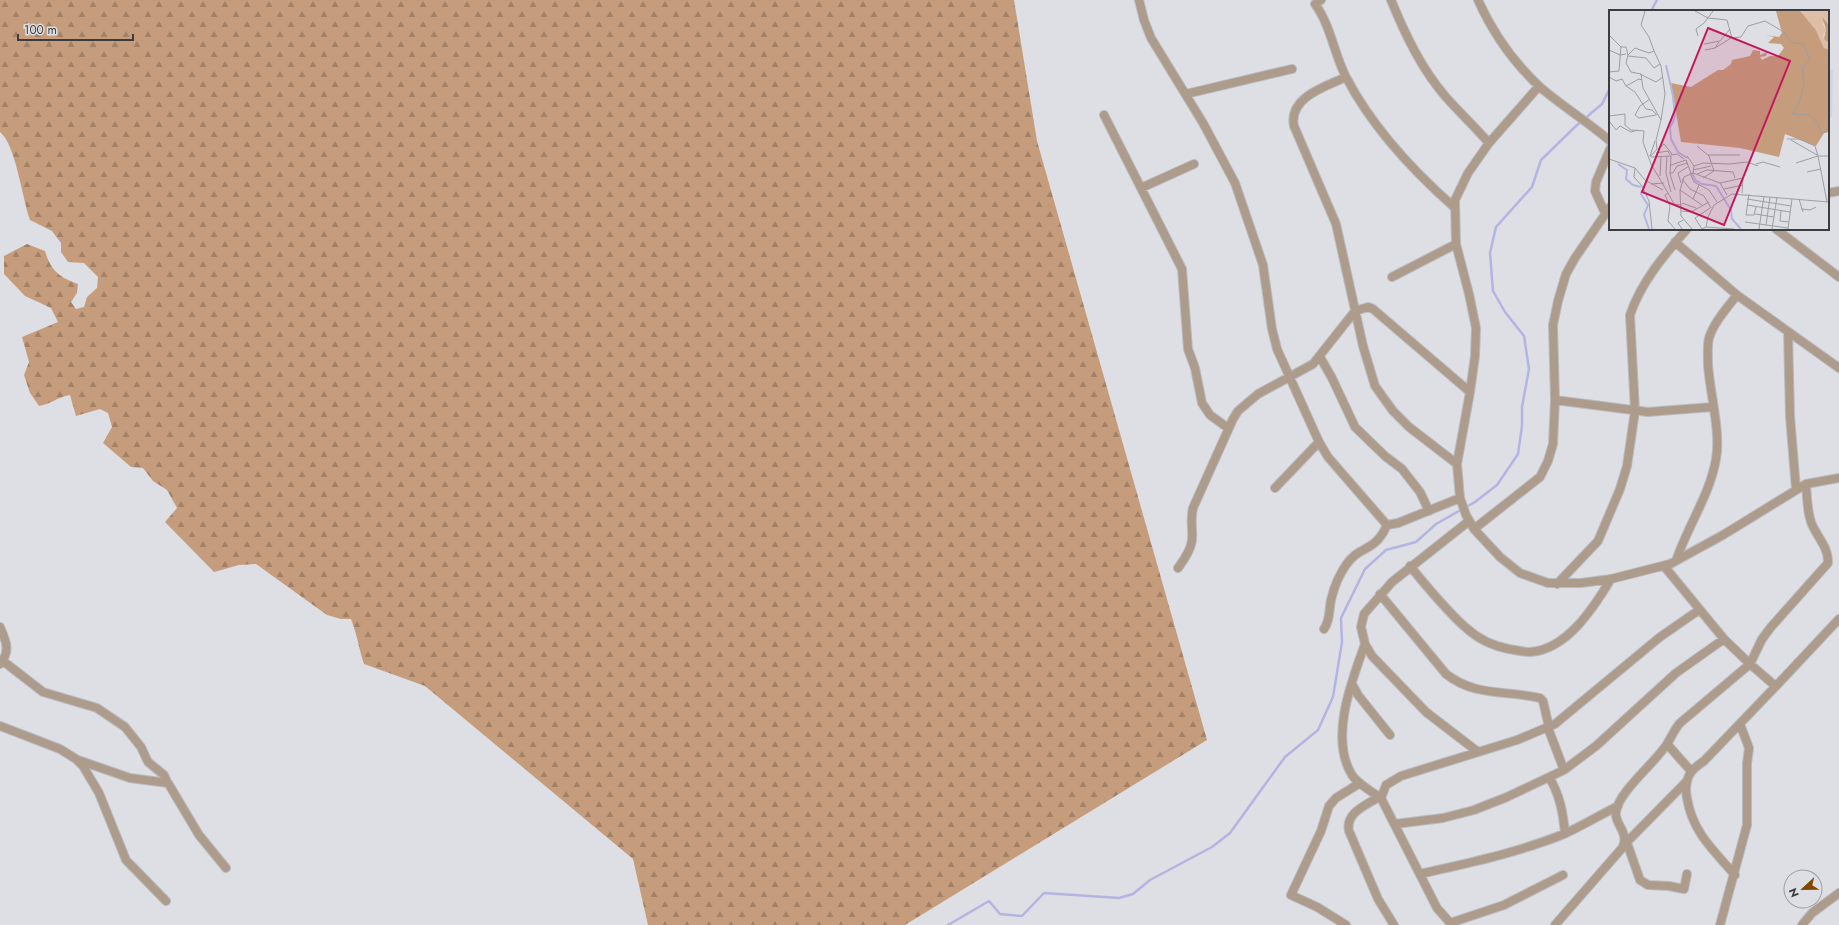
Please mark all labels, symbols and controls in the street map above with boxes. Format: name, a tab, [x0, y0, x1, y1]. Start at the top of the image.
inset map	[1609, 10, 1829, 230]
scale bar	[18, 16, 133, 42]
text: 100 m	[24, 21, 57, 39]
north arrow	[1783, 869, 1823, 909]
text: N	[1785, 886, 1803, 900]

